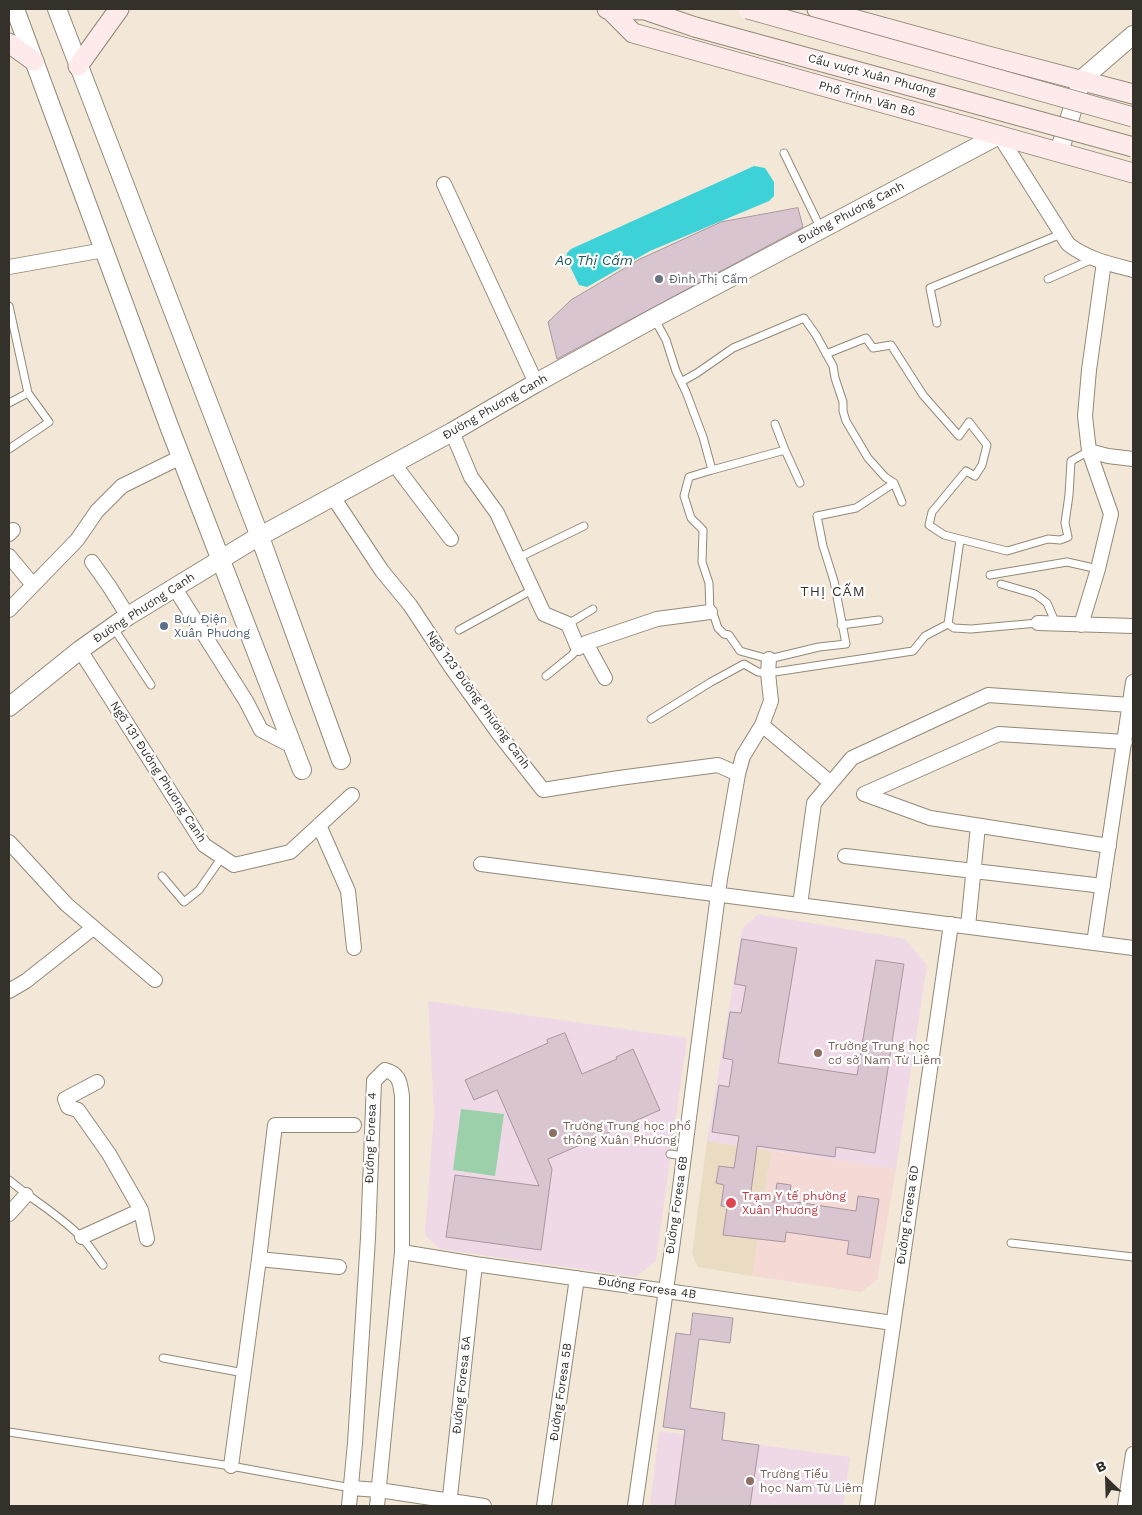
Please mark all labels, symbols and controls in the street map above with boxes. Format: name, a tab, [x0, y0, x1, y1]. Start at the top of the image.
street label: Cầu vượt Xuân Phương	[806, 51, 938, 99]
street label: Phố Trịnh Văn Bô	[817, 78, 917, 120]
street label: Đường Phương Canh	[795, 179, 907, 247]
water label: Ao Thị Cấm	[555, 253, 633, 269]
place label: Đình Thị Cấm	[669, 272, 748, 286]
marker: Đình Thị Cấm	[653, 273, 665, 285]
street label: Đường Phương Canh	[440, 371, 550, 443]
street label: Đường Phương Canh	[90, 570, 198, 646]
district label: THỊ CẤM	[799, 584, 867, 600]
place label: Bưu Điện Xuân Phương	[174, 612, 250, 640]
marker: Bưu Điện Xuân Phương	[158, 620, 170, 632]
street label: Ngõ 123 Đường Phương Canh	[423, 628, 533, 772]
street label: Ngõ 131 Đường Phương Canh	[107, 699, 209, 845]
place label: Trường Trung học cơ sở Nam Từ Liêm	[828, 1039, 941, 1067]
marker: Trường Trung học cơ sở Nam Từ Liêm	[812, 1047, 824, 1059]
street label: Đường Foresa 4	[362, 1092, 380, 1184]
place label: Trường Trung học phổ thông Xuân Phương	[563, 1119, 691, 1147]
marker: Trường Trung học phổ thông Xuân Phương	[547, 1127, 559, 1139]
street label: Đường Foresa 6B	[663, 1155, 691, 1255]
street label: Đường Foresa 6D	[894, 1164, 922, 1266]
place label: Trạm Y tế phường Xuân Phương	[742, 1189, 846, 1217]
marker: Trạm Y tế phường Xuân Phương	[724, 1196, 738, 1210]
street label: Đường Foresa 4B	[597, 1274, 697, 1302]
street label: Đường Foresa 5A	[450, 1335, 474, 1435]
street label: Đường Foresa 5B	[547, 1342, 575, 1442]
north arrow	[1082, 1455, 1132, 1505]
text: B	[1093, 1457, 1109, 1476]
place label: Trường Tiểu học Nam Từ Liêm	[760, 1467, 863, 1495]
marker: Trường Tiểu học Nam Từ Liêm	[744, 1475, 756, 1487]

